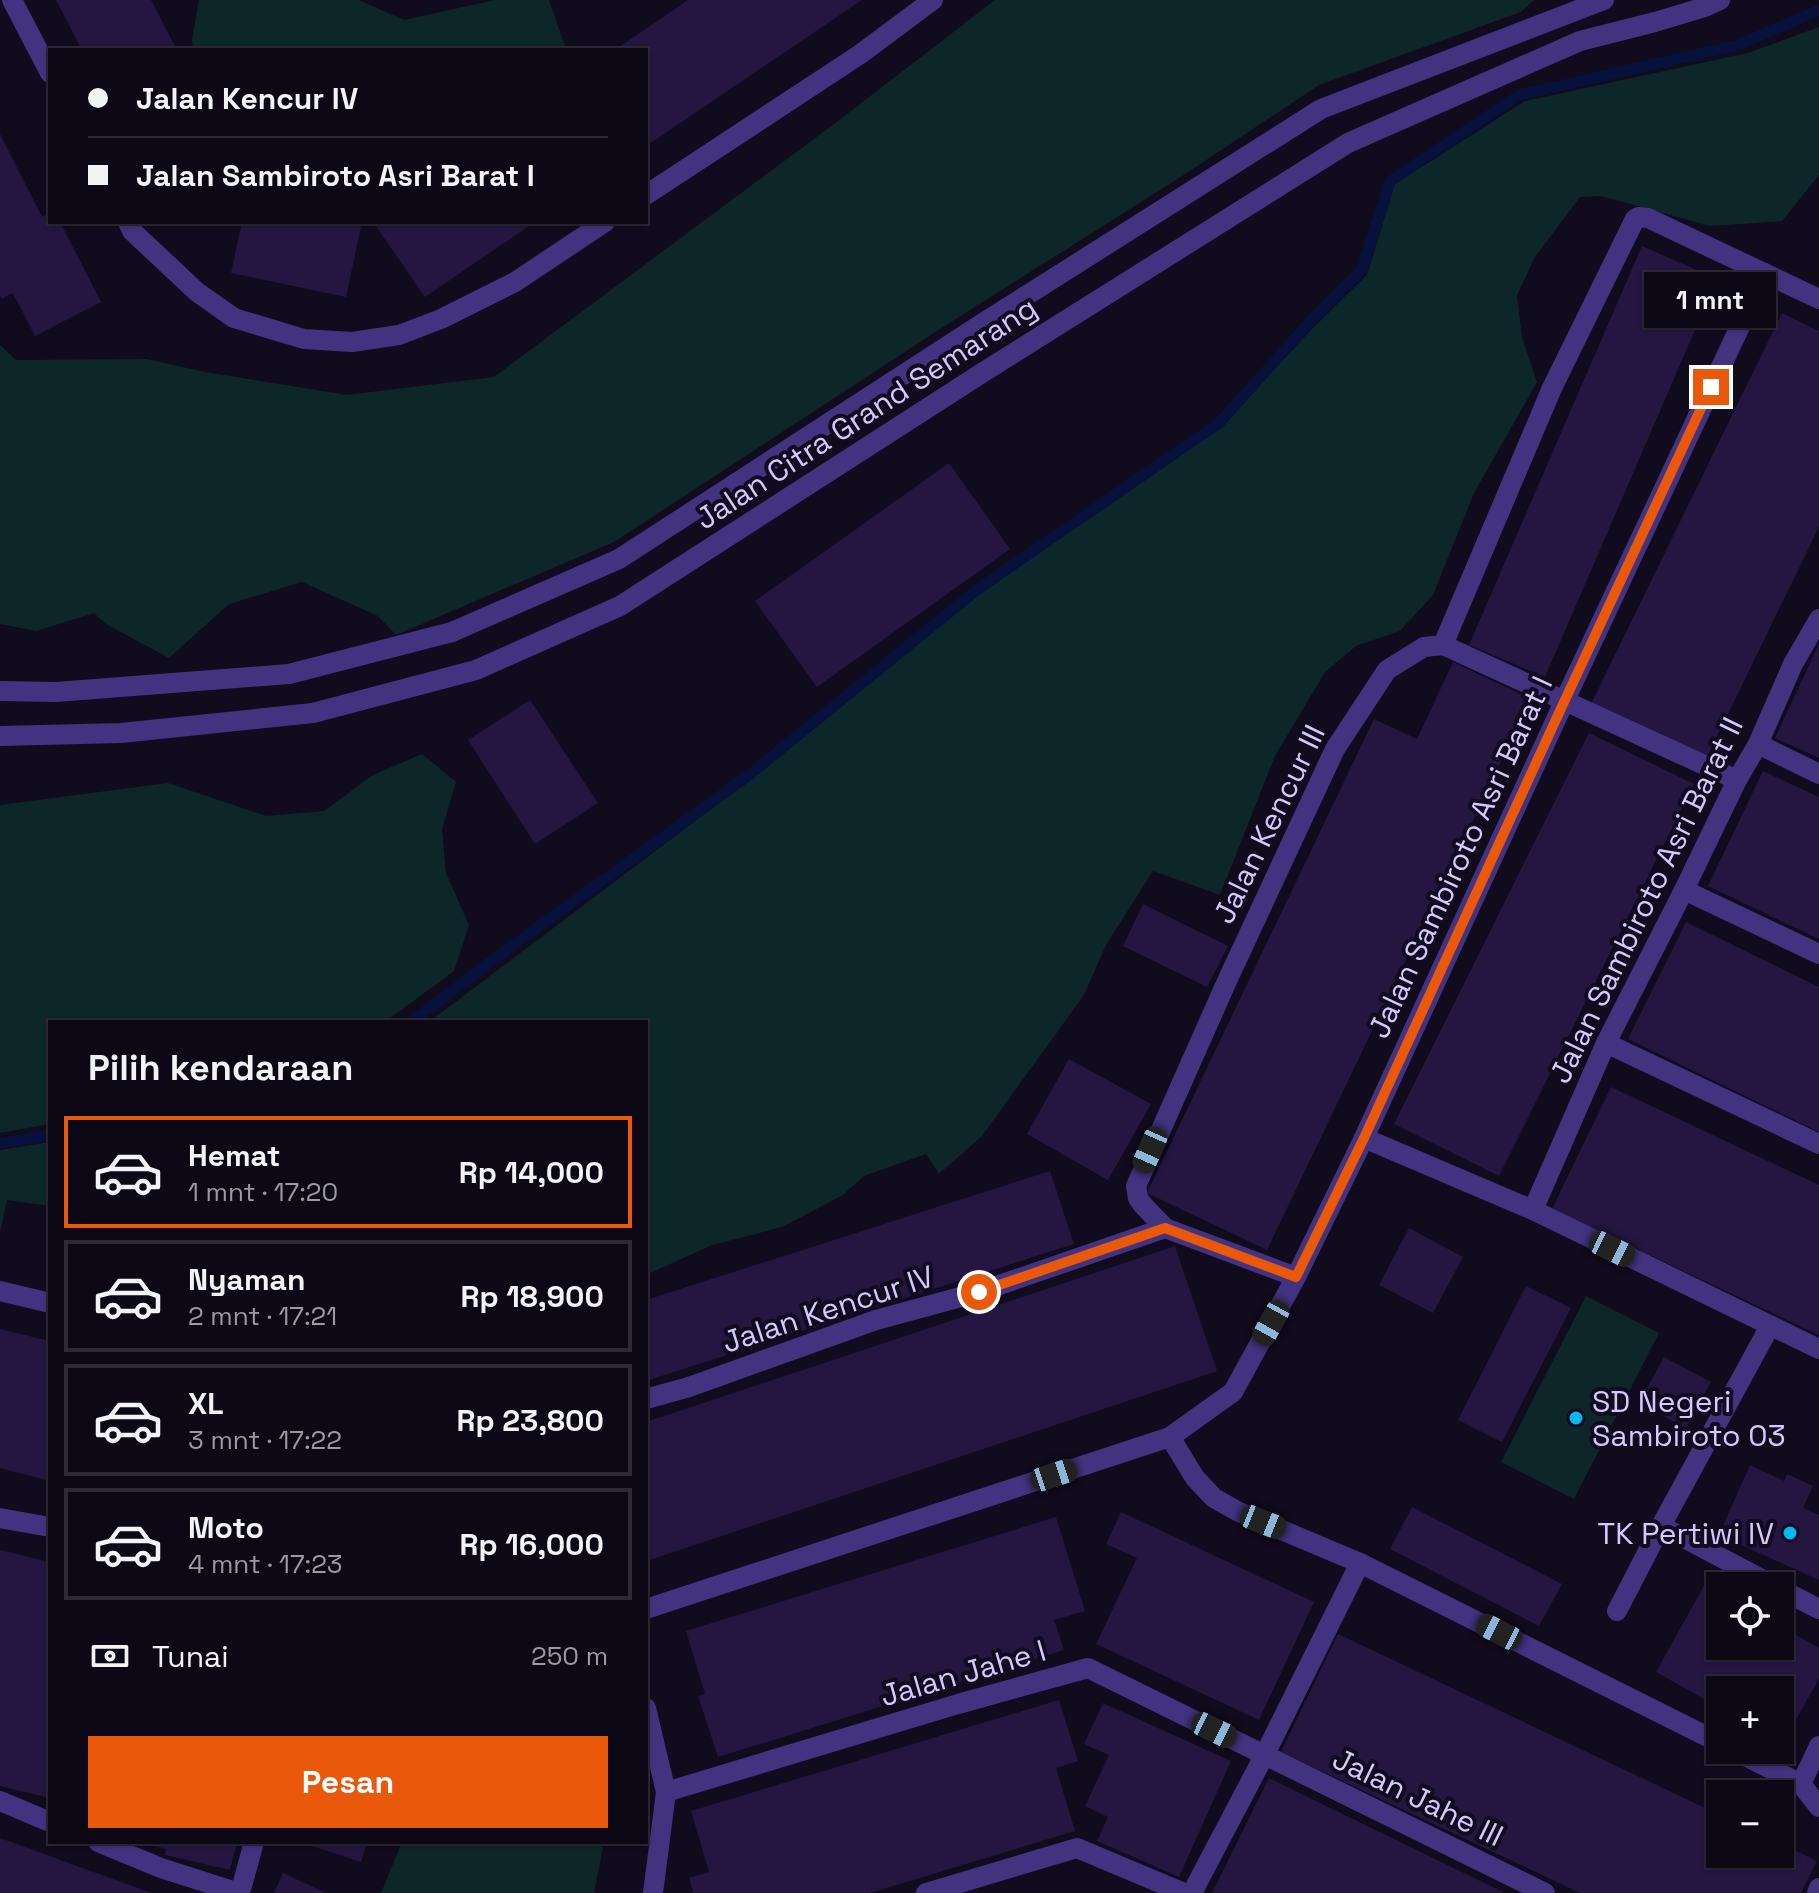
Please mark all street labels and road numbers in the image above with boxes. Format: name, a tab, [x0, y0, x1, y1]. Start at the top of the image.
street label: Jalan Citra Grand Semarang	[688, 288, 1044, 538]
street label: Jalan Sambiroto Asri Barat I	[1359, 670, 1561, 1044]
street label: Jalan Sambiroto Asri Barat II	[1540, 711, 1752, 1089]
street label: Jalan Kencur III	[1204, 718, 1334, 930]
street label: Jalan Kencur IV	[717, 1256, 939, 1362]
street label: Jalan Jahe I	[876, 1631, 1050, 1715]
street label: Jalan Jahe III	[1326, 1739, 1510, 1855]

